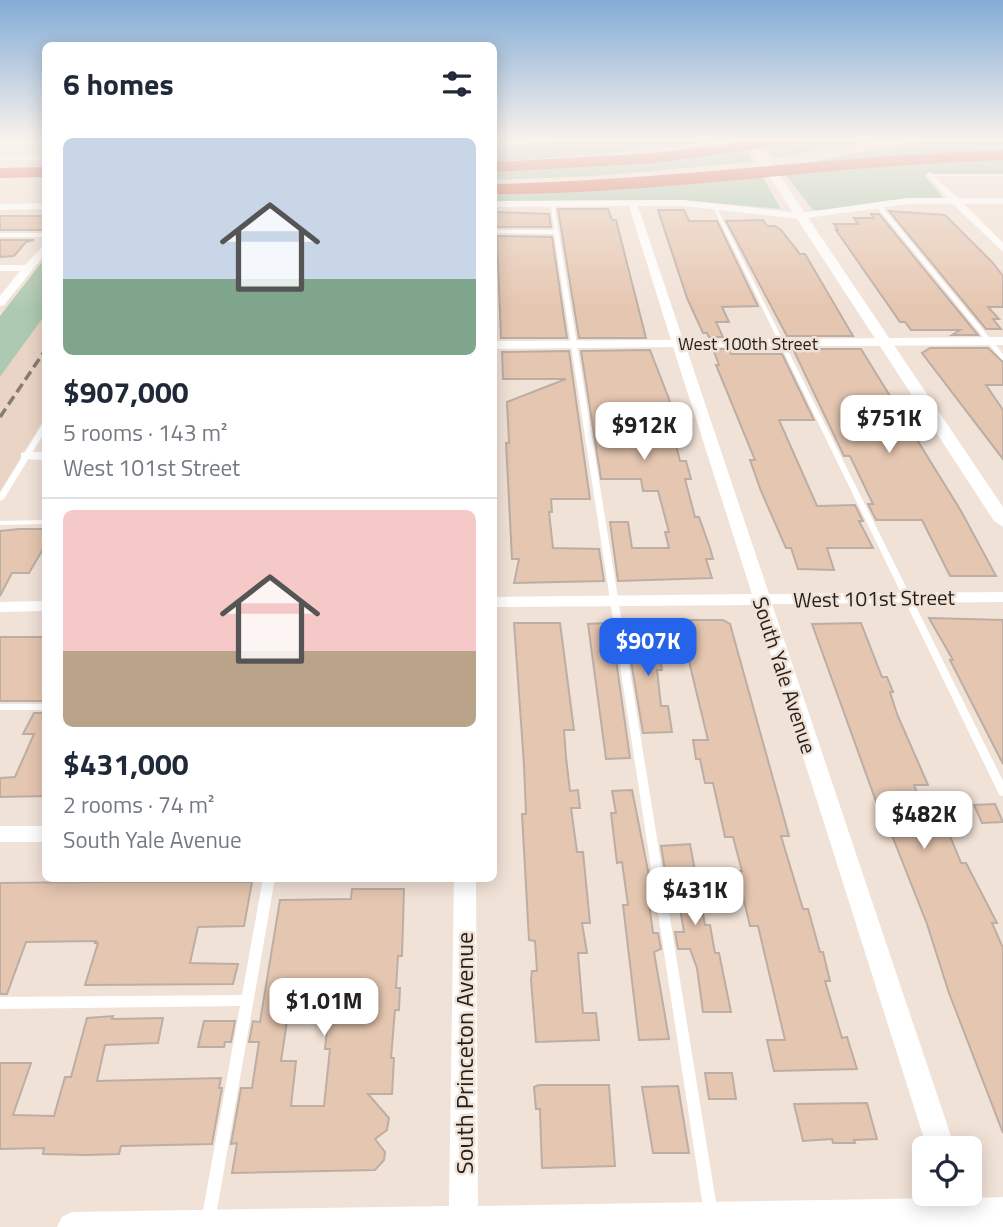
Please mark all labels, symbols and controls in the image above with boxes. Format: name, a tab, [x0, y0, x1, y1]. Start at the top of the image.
text: 6 homes	[63, 61, 174, 107]
icon: filters	[438, 65, 476, 103]
icon: home	[207, 184, 333, 310]
street label: West 100th Street	[678, 330, 819, 357]
text: $907,000	[63, 369, 189, 415]
pin: $751K	[840, 396, 938, 455]
text: $751K	[856, 400, 922, 435]
pin: $912K	[595, 402, 693, 462]
text: $912K	[611, 407, 677, 442]
text: 5 rooms · 143 m²	[63, 415, 227, 450]
text: West 101st Street	[63, 450, 240, 485]
icon: home	[207, 556, 333, 682]
street label: West 101st Street	[793, 581, 956, 615]
street label: South Yale Avenue	[745, 592, 825, 758]
pin: $907K	[599, 618, 697, 678]
text: $907K	[615, 623, 681, 658]
text: $431,000	[63, 741, 189, 787]
text: 2 rooms · 74 m²	[63, 787, 214, 822]
pin: $482K	[875, 792, 973, 851]
text: $482K	[891, 796, 957, 831]
text: South Yale Avenue	[63, 822, 242, 857]
pin: $431K	[646, 867, 744, 927]
text: $431K	[662, 872, 728, 907]
street label: South Princeton Avenue	[446, 932, 482, 1174]
pin: $1.01M	[267, 978, 381, 1038]
text: $1.01M	[285, 983, 363, 1018]
map controls	[912, 1136, 982, 1206]
button: locate	[912, 1136, 982, 1206]

